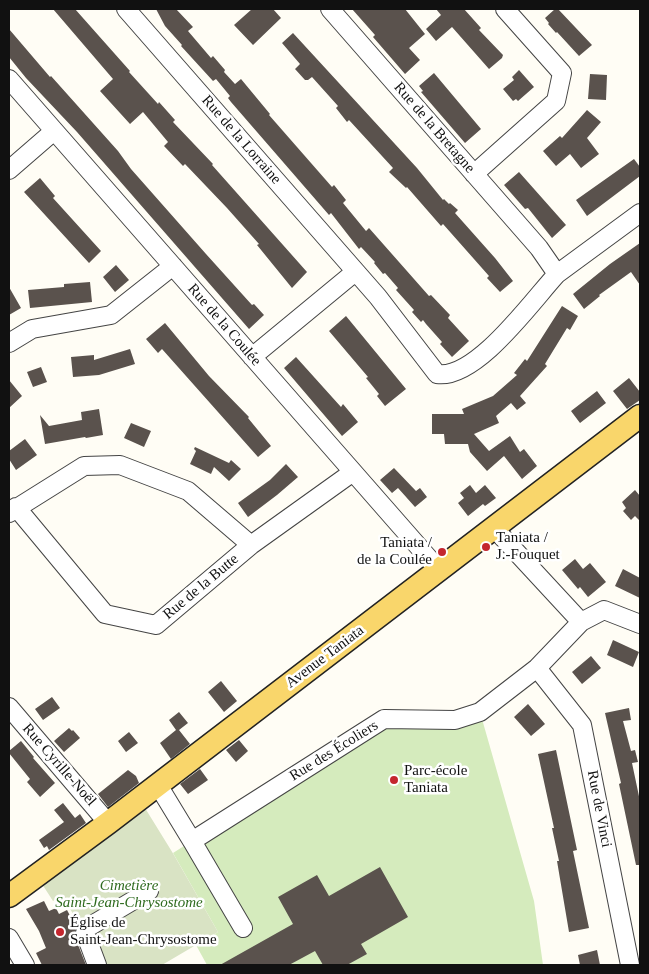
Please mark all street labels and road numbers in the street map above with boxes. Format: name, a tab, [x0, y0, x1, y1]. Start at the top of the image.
street label: Rue de la Bretagne	[390, 79, 478, 177]
street label: Rue de la Lorraine	[197, 92, 285, 188]
street label: Rue de la Coulée	[183, 280, 265, 370]
street label: Rue de la Butte	[160, 550, 242, 624]
street label: Avenue Taniata	[282, 622, 368, 692]
street label: Rue des Écoliers	[286, 717, 382, 785]
street label: Rue Cyrille-Noël	[18, 720, 100, 810]
street label: Rue de Vinci	[583, 769, 615, 849]

